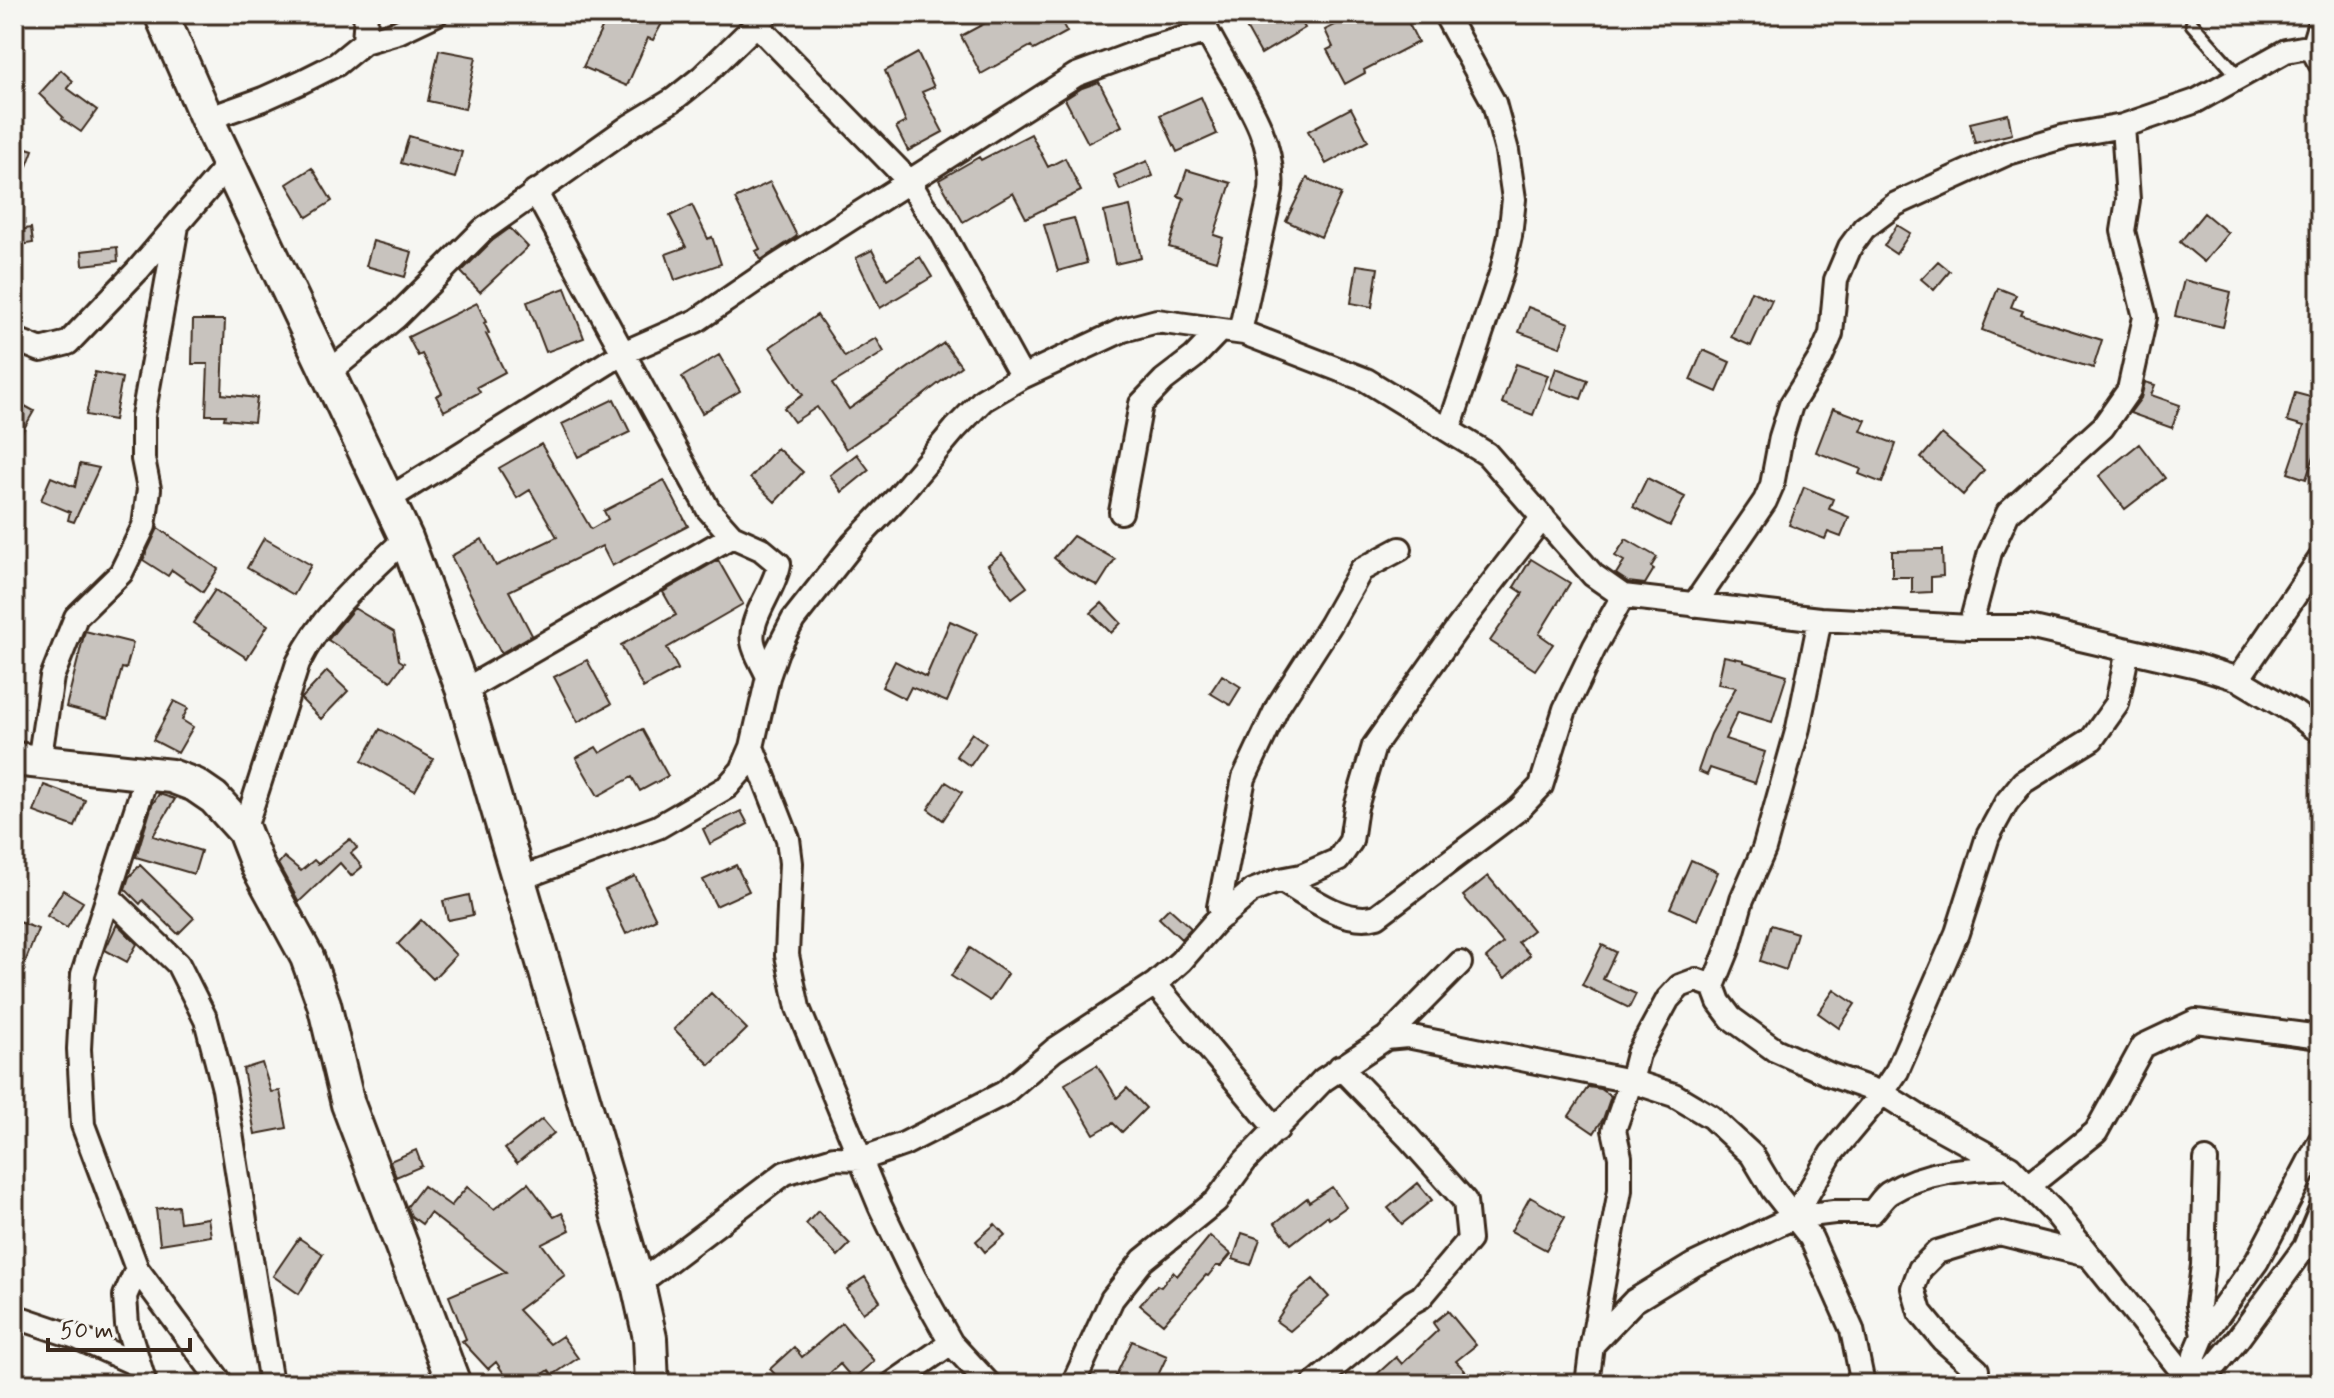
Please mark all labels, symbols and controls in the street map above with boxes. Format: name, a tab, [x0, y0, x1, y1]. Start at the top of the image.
scale bar	[48, 1302, 190, 1352]
text: 50 m	[60, 1316, 114, 1347]

